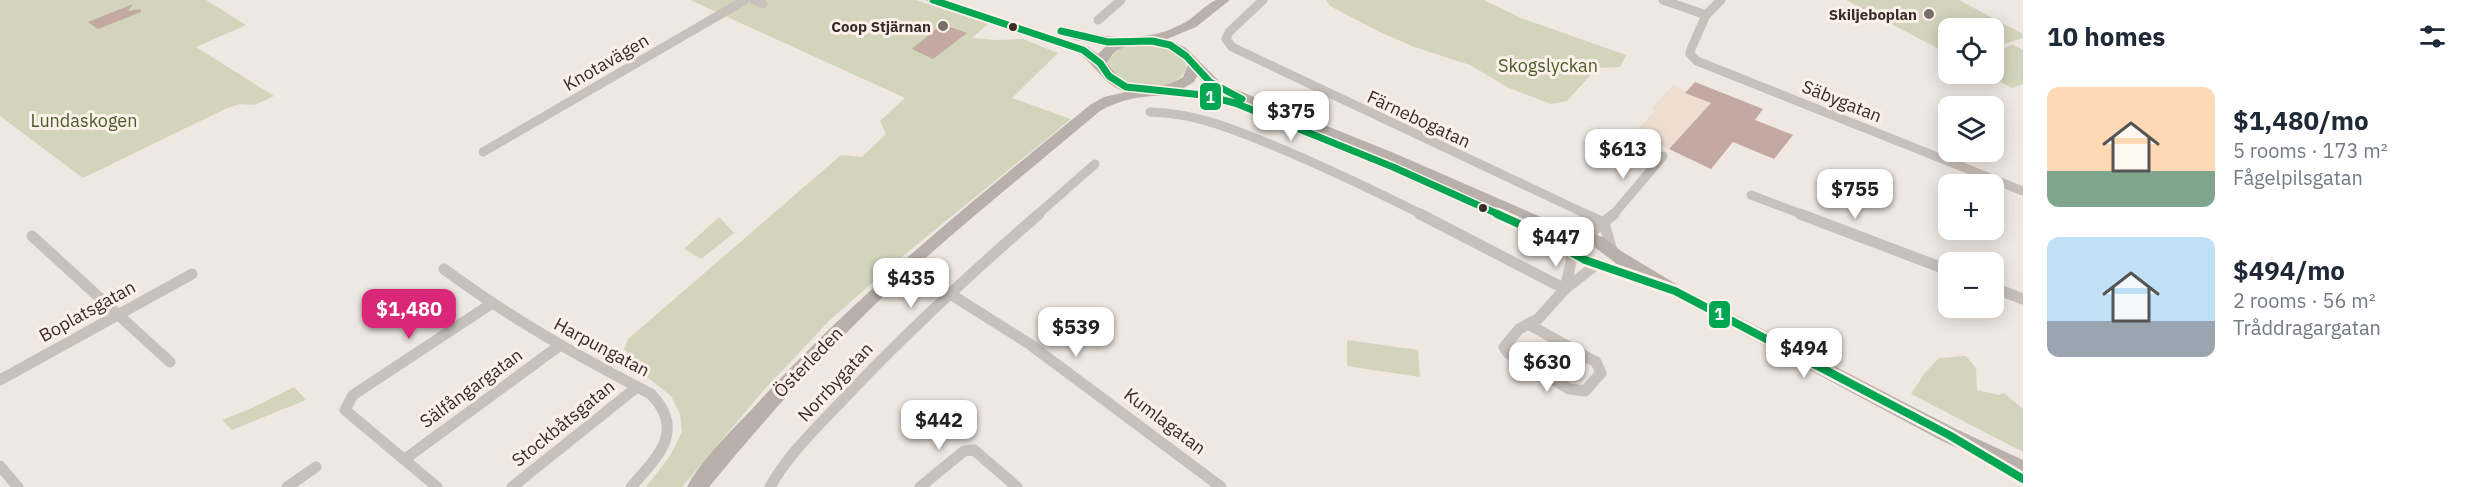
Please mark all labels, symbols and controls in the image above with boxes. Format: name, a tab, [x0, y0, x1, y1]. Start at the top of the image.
place label: Skiljeboplan	[1829, 5, 1917, 24]
marker: Skiljeboplan	[1922, 7, 1936, 21]
place label: Coop Stjärnan	[831, 17, 931, 36]
map controls	[1938, 18, 2004, 318]
button: locate	[1938, 18, 2004, 84]
marker: Coop Stjärnan	[936, 19, 950, 33]
text: 10 homes	[2047, 19, 2165, 53]
icon: filters	[2416, 20, 2449, 53]
unlabelled marker	[1007, 21, 1019, 33]
street label: Knotavägen	[559, 28, 653, 96]
park label: Skogslyckan	[1498, 54, 1598, 77]
street label: Säbygatan	[1799, 75, 1885, 127]
line badge: 1	[1199, 82, 1222, 111]
street label: Färnebogatan	[1364, 85, 1474, 153]
text: 1	[1205, 87, 1215, 107]
pin: $375	[1255, 91, 1327, 142]
button: layers	[1938, 96, 2004, 162]
text: $375	[1267, 97, 1315, 124]
text: $1,480/mo	[2233, 103, 2369, 137]
park label: Lundaskogen	[31, 109, 137, 132]
icon: home	[2095, 111, 2167, 183]
pin: $613	[1587, 129, 1659, 180]
text: $613	[1599, 135, 1647, 162]
text: 5 rooms · 173 m²	[2233, 137, 2388, 164]
text: Fågelpilsgatan	[2233, 164, 2363, 191]
pin: $755	[1819, 169, 1891, 220]
button: +	[1938, 174, 2004, 240]
text: $755	[1831, 175, 1879, 202]
unlabelled marker	[1477, 202, 1489, 214]
pin: $447	[1520, 217, 1592, 268]
text: $447	[1532, 223, 1580, 250]
button: −	[1938, 252, 2004, 318]
text: $494/mo	[2233, 253, 2345, 287]
pin: $435	[875, 258, 947, 309]
icon: home	[2095, 261, 2167, 333]
text: $435	[887, 264, 935, 291]
street label: Boplatsgatan	[35, 275, 139, 347]
text: 2 rooms · 56 m²	[2233, 287, 2376, 314]
pin: $1,480	[360, 289, 458, 340]
text: $1,480	[376, 295, 442, 322]
line badge: 1	[1708, 300, 1731, 329]
text: 1	[1714, 304, 1724, 324]
pin: $539	[1040, 307, 1112, 358]
street label: Harpungatan	[550, 312, 654, 382]
text: $539	[1052, 313, 1100, 340]
text: Tråddragargatan	[2233, 314, 2381, 341]
street label: Österleden	[769, 322, 847, 402]
pin: $494	[1768, 328, 1840, 379]
text: $494	[1780, 334, 1828, 361]
street label: Norrbygatan	[792, 338, 878, 426]
pin: $630	[1511, 342, 1583, 393]
street label: Sälfångargatan	[415, 343, 527, 433]
text: $630	[1523, 348, 1571, 375]
street label: Stockbåtsgatan	[507, 375, 619, 471]
street label: Kumlagatan	[1119, 383, 1211, 459]
pin: $442	[903, 400, 975, 451]
text: $442	[915, 406, 963, 433]

